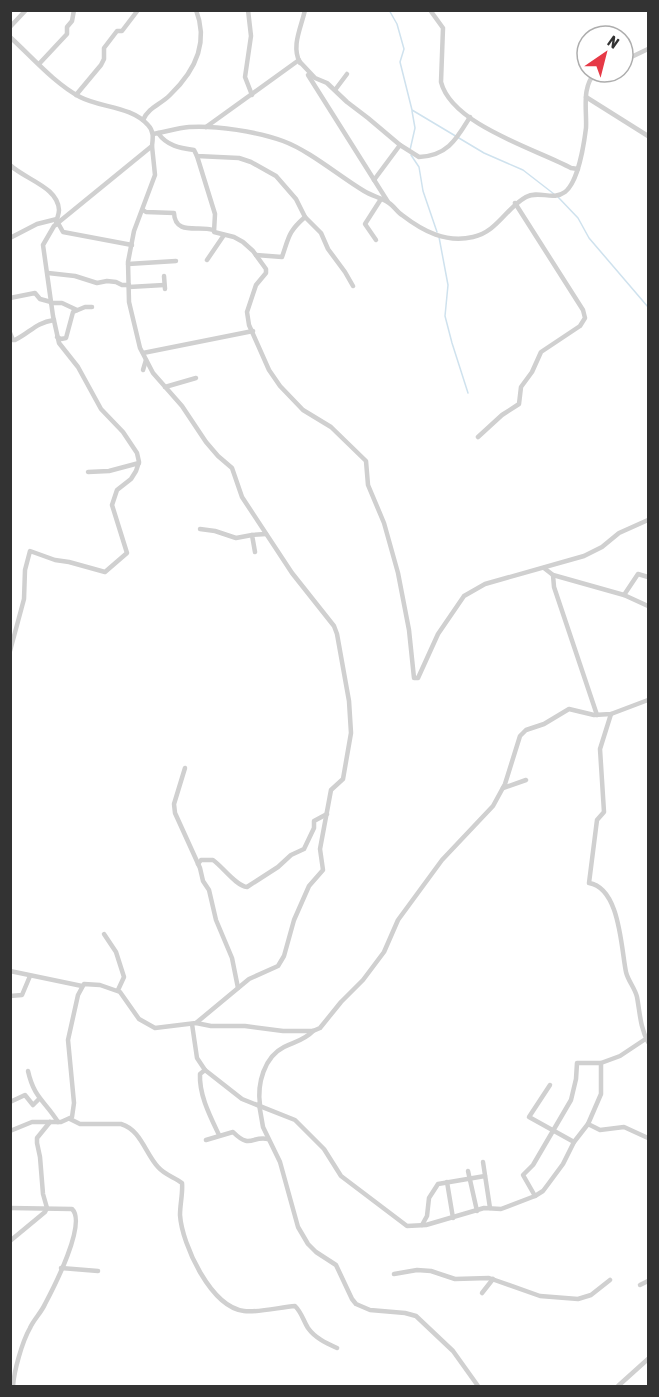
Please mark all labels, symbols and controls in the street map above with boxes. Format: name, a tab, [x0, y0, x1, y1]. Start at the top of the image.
north arrow	[575, 24, 635, 84]
text: N	[605, 32, 623, 52]

